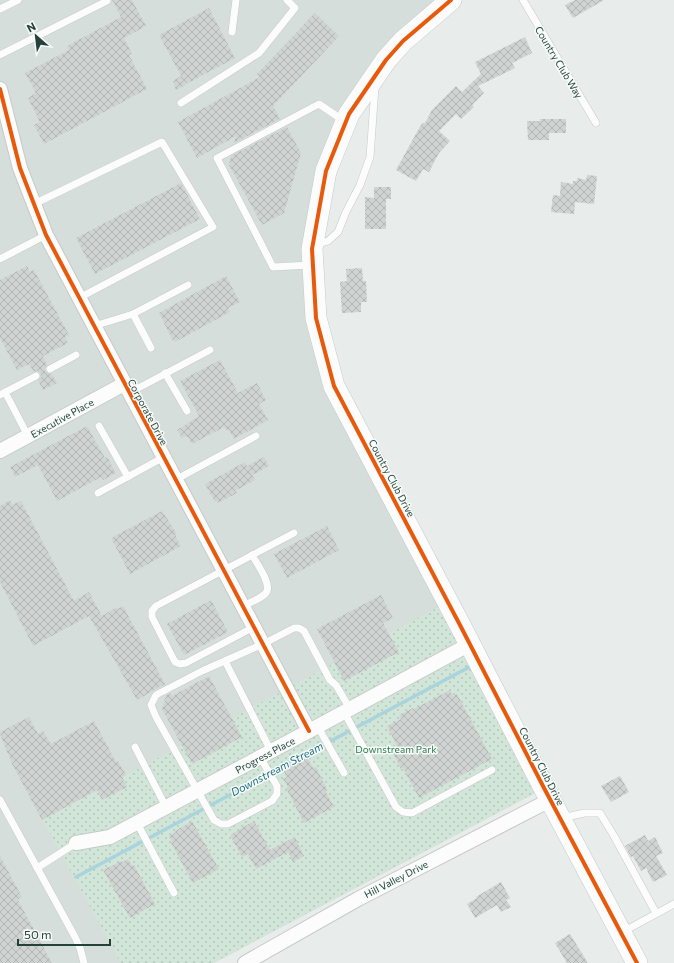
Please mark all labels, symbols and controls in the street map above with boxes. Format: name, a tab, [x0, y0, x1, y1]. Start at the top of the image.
north arrow	[16, 16, 56, 56]
text: N	[24, 19, 38, 34]
street label: Country Club Way	[533, 24, 585, 100]
street label: Corporate Drive	[126, 377, 170, 447]
street label: Executive Place	[29, 396, 95, 440]
street label: Country Club Drive	[366, 437, 418, 519]
street label: Country Club Drive	[517, 725, 567, 807]
street label: Progress Place	[233, 734, 297, 776]
water label: Downstream Stream	[228, 739, 325, 798]
park label: Downstream Park	[355, 743, 437, 755]
street label: Hill Valley Drive	[362, 858, 430, 900]
scale bar	[18, 921, 110, 947]
text: 50 m	[24, 927, 52, 941]

